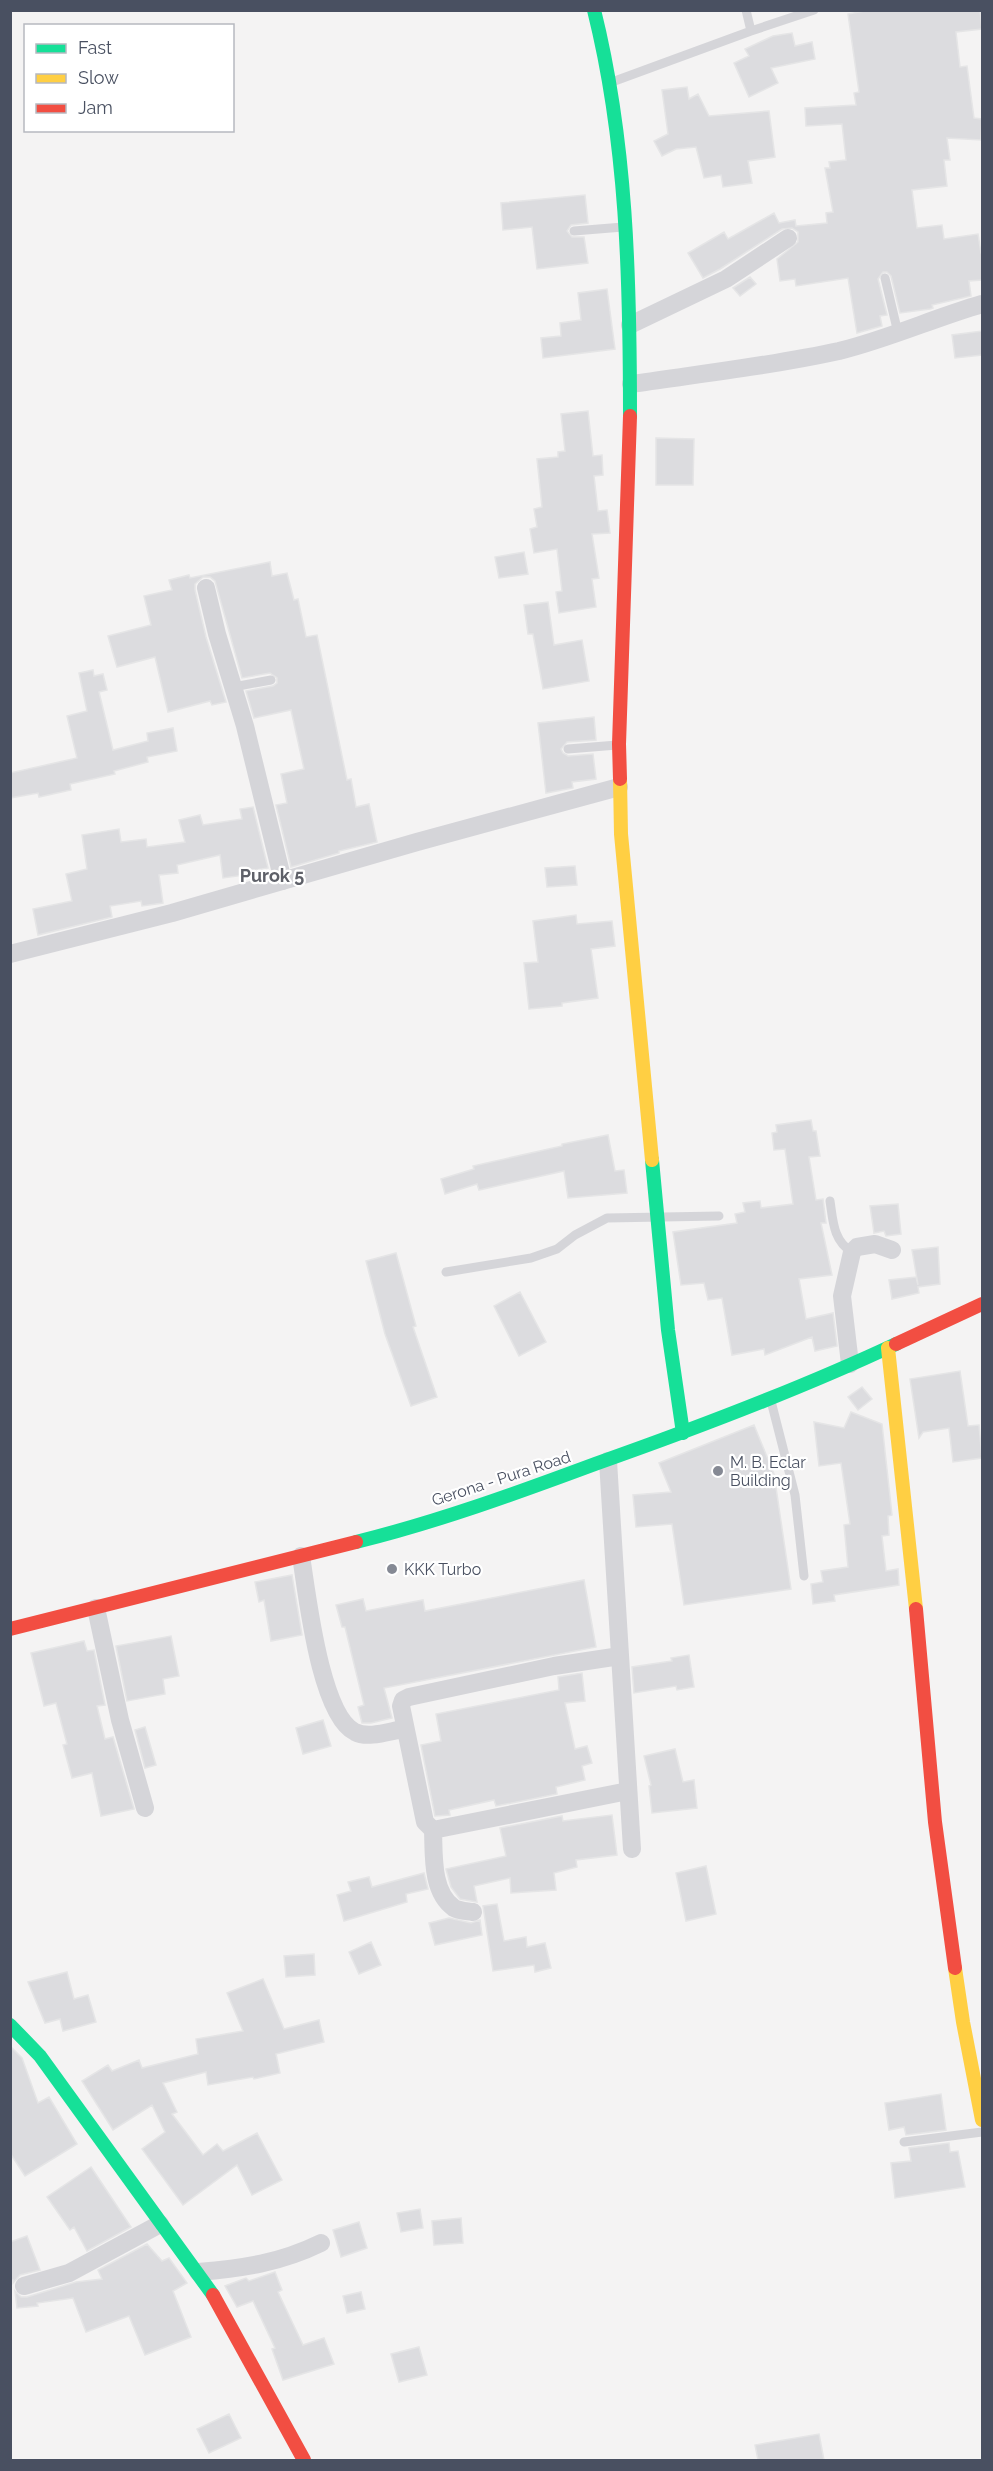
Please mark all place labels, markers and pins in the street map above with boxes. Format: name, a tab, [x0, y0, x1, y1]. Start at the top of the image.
place label: M. B. Eclar Building	[730, 1453, 806, 1490]
marker: M. B. Eclar Building	[711, 1464, 725, 1478]
place label: KKK Turbo	[404, 1560, 481, 1579]
marker: KKK Turbo	[385, 1562, 399, 1576]

